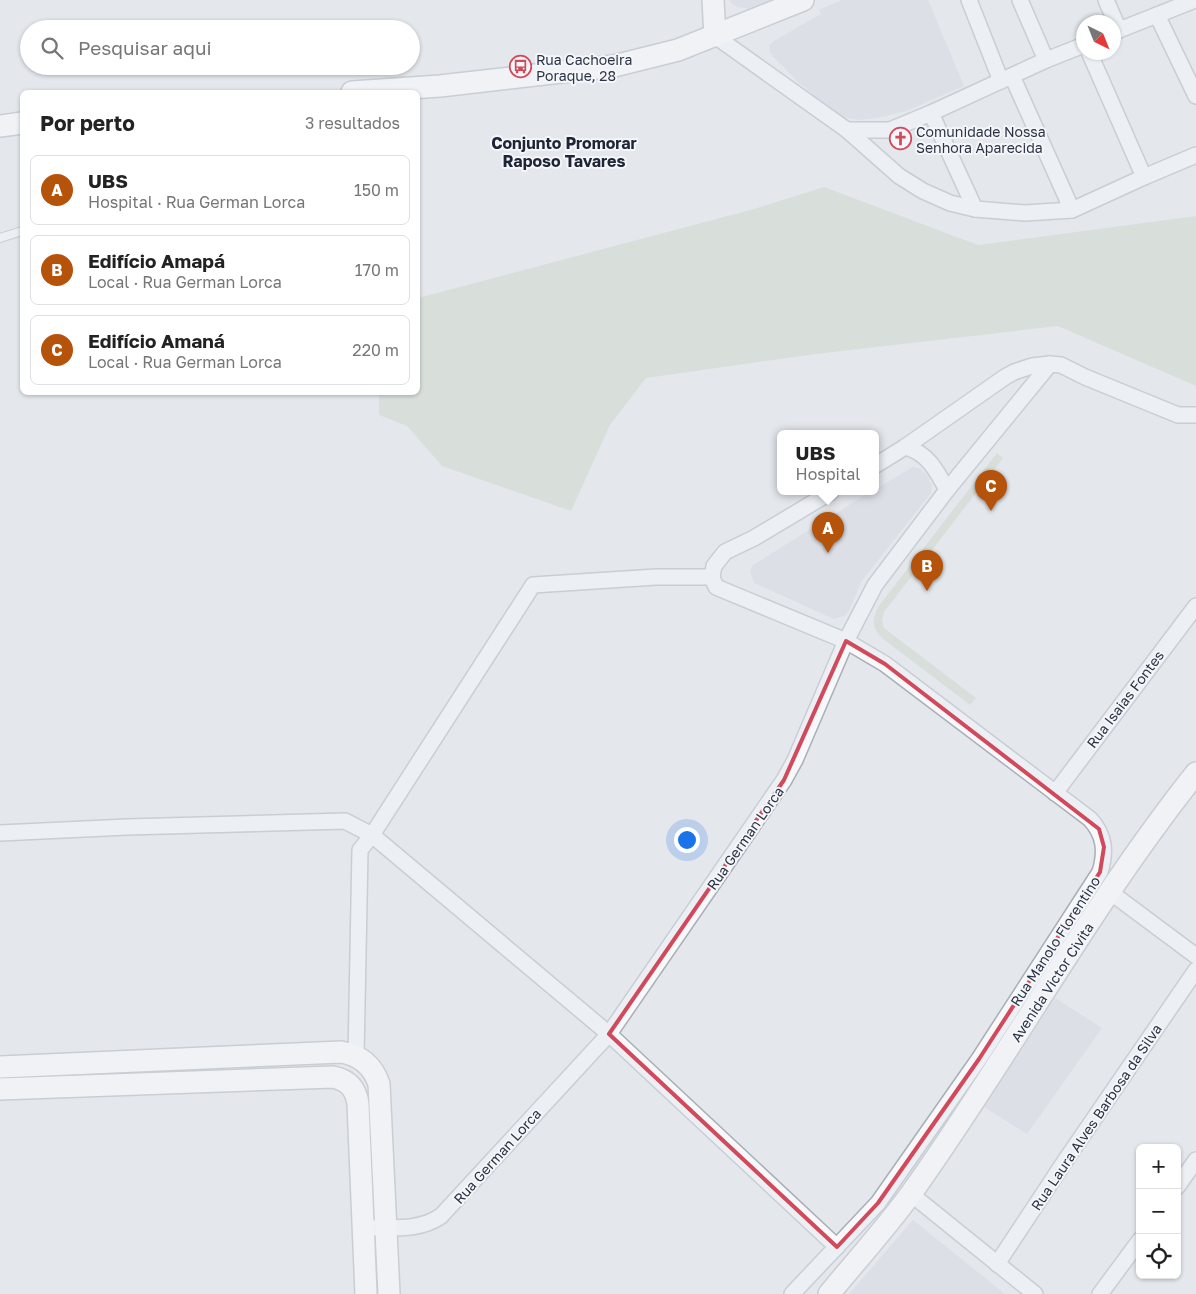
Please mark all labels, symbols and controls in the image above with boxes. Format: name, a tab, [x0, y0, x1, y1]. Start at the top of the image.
north arrow	[1076, 15, 1121, 60]
search box	[20, 20, 420, 75]
icon: search	[38, 34, 66, 62]
text: Pesquisar aqui	[78, 36, 212, 59]
place label: Rua Cachoeira Poraque, 28	[536, 51, 632, 84]
bus stop icon: Rua Cachoeira Poraque, 28	[508, 55, 532, 79]
text: Por perto	[40, 110, 135, 136]
text: 3 resultados	[305, 113, 400, 133]
place label: Comunidade Nossa Senhora Aparecida	[916, 123, 1046, 156]
church icon: Comunidade Nossa Senhora Aparecida	[888, 127, 912, 151]
district label: Conjunto Promorar Raposo Tavares	[491, 133, 637, 171]
text: UBS	[88, 169, 128, 192]
text: A	[51, 180, 63, 200]
text: 150 m	[354, 180, 399, 200]
text: Hospital · Rua German Lorca	[88, 192, 305, 212]
text: Edifício Amapá	[88, 249, 225, 272]
text: B	[51, 260, 63, 280]
text: 170 m	[355, 260, 399, 280]
text: Local · Rua German Lorca	[88, 272, 282, 292]
text: Edifício Amaná	[88, 329, 225, 352]
text: C	[51, 340, 63, 360]
text: 220 m	[352, 340, 399, 360]
text: Local · Rua German Lorca	[88, 352, 282, 372]
popup	[777, 430, 879, 495]
text: UBS	[796, 441, 836, 464]
text: Hospital	[796, 464, 860, 484]
pin: C	[975, 470, 1007, 511]
pin: A	[812, 512, 844, 553]
pin: B	[911, 550, 943, 591]
street label: Rua Isaias Fontes	[1083, 647, 1167, 751]
street label: Rua German Lorca	[703, 783, 787, 893]
your location	[674, 827, 700, 853]
street label: Rua Manolo Florentino	[1007, 873, 1103, 1009]
street label: Avenida Victor Civita	[1007, 919, 1097, 1045]
street label: Rua Laura Alves Barbosa da Silva	[1027, 1021, 1165, 1213]
street label: Rua German Lorca	[450, 1105, 544, 1207]
map controls	[1136, 1144, 1181, 1279]
button: +	[1136, 1144, 1181, 1189]
button: −	[1136, 1189, 1181, 1234]
button: locate	[1136, 1234, 1181, 1279]

